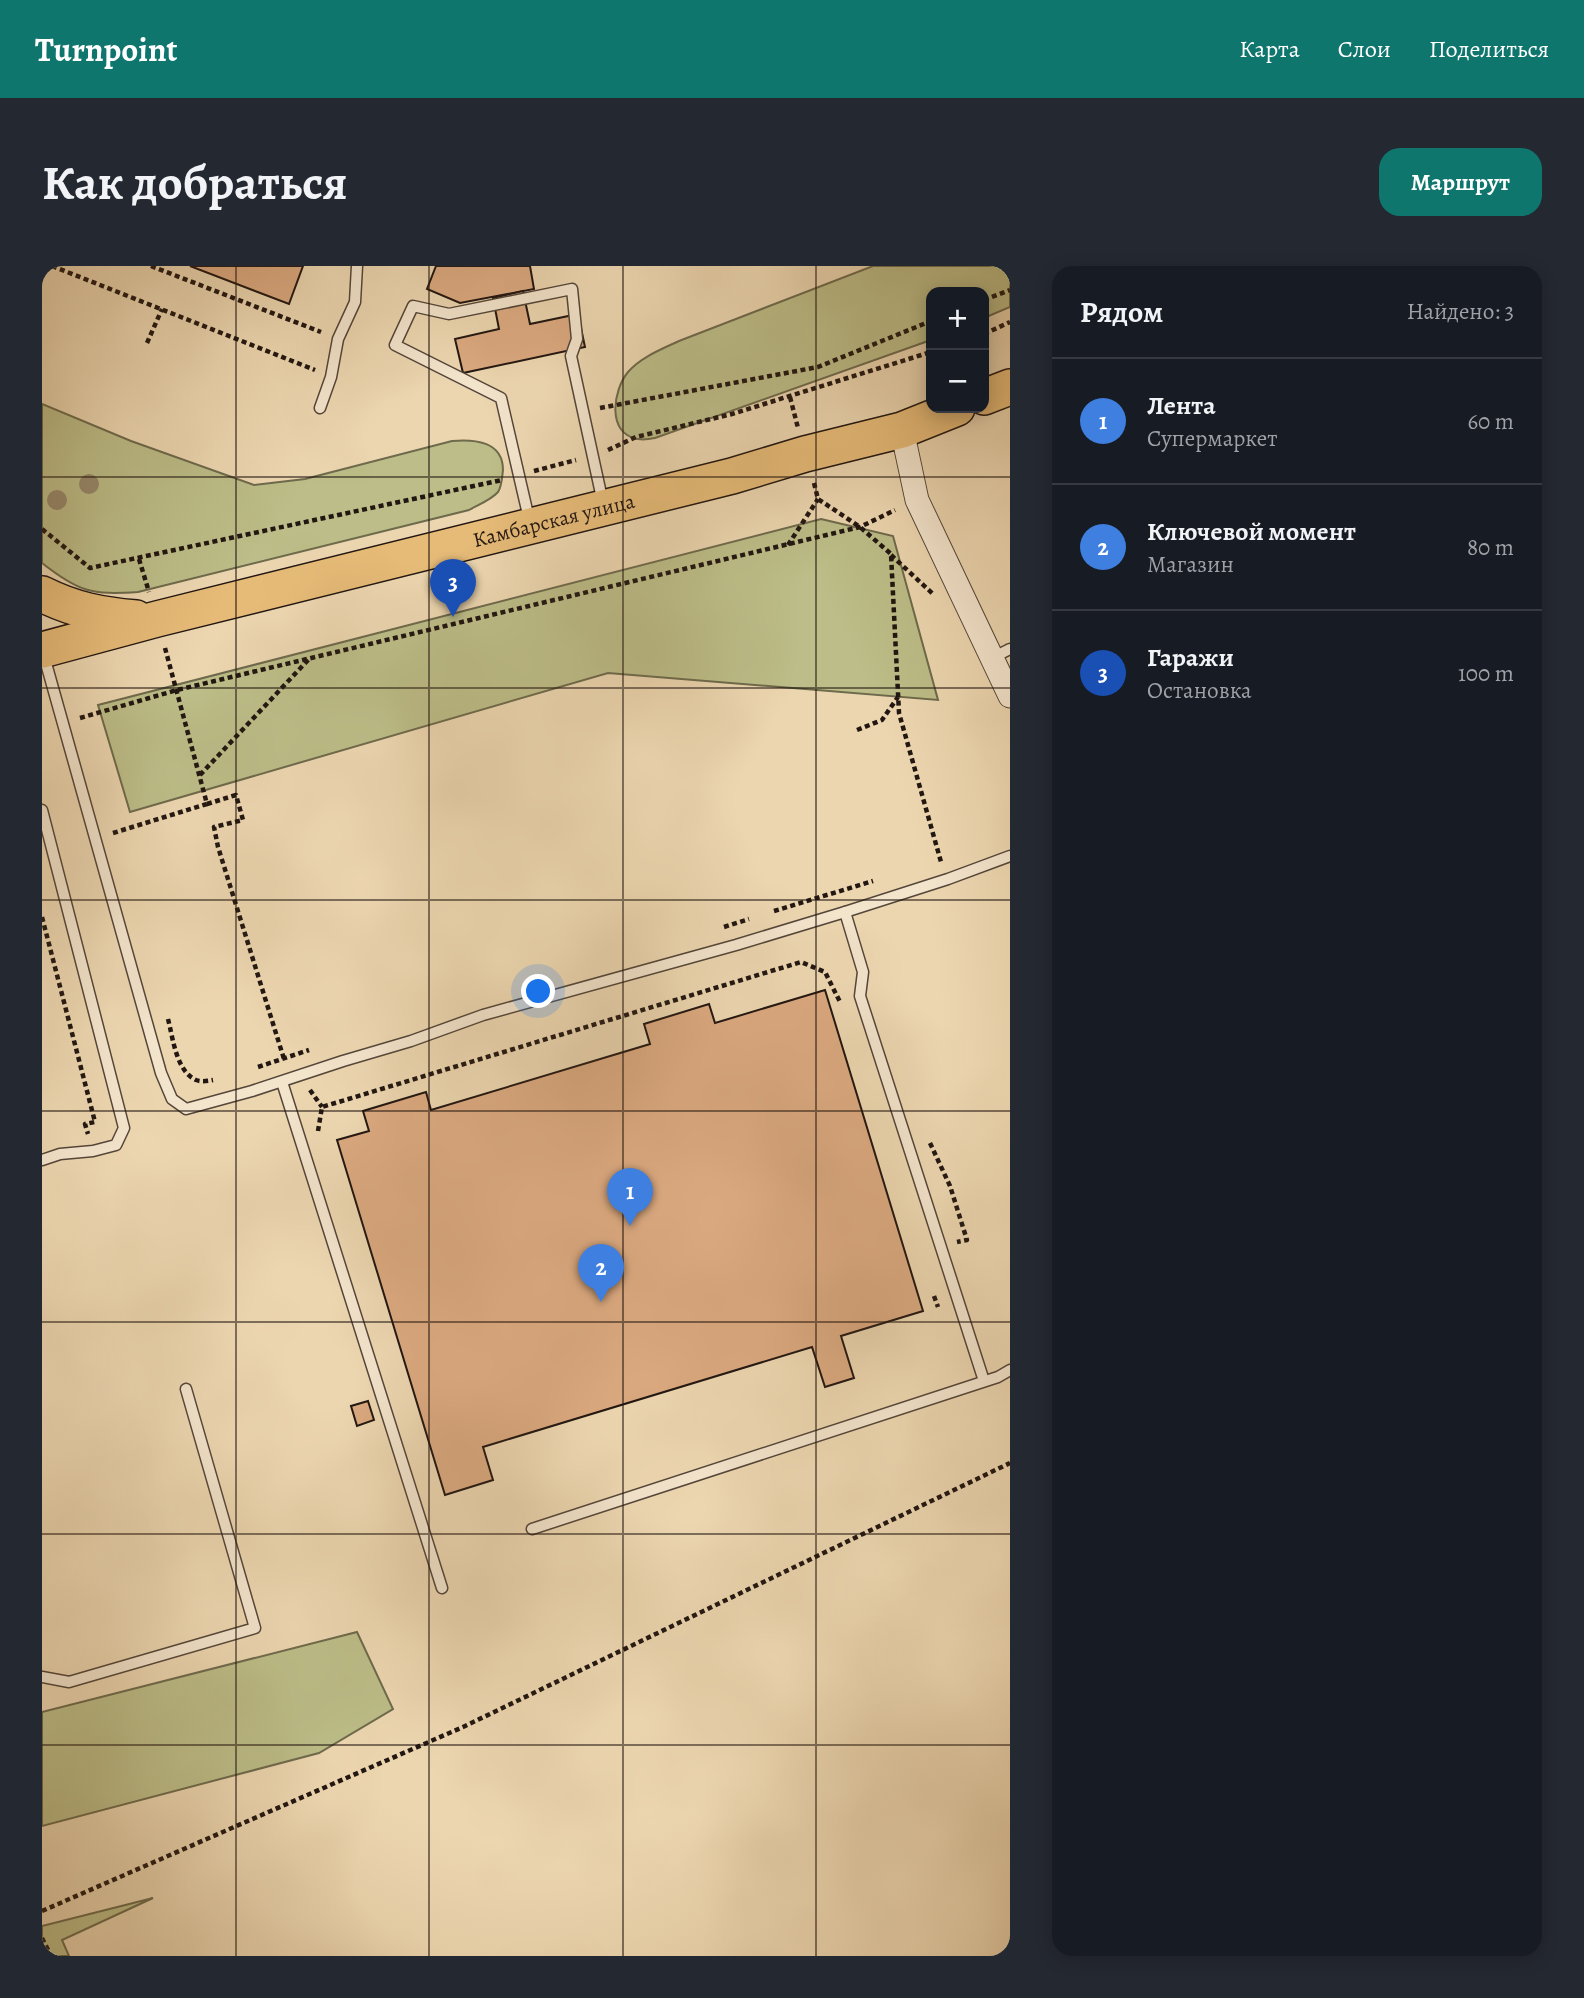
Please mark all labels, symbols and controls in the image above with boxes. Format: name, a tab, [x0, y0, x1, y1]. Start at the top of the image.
text: Turnpoint	[35, 27, 177, 72]
text: Карта	[1239, 33, 1300, 65]
text: Слои	[1338, 33, 1391, 65]
text: Поделиться	[1429, 33, 1549, 65]
button: Маршрут	[1379, 148, 1542, 216]
text: Как добраться	[42, 149, 348, 216]
map controls	[926, 287, 989, 413]
button: +	[926, 287, 989, 350]
text: Рядом	[1080, 292, 1163, 332]
text: Найдено: 3	[1407, 296, 1514, 327]
button: −	[926, 350, 989, 413]
text: Лента	[1147, 388, 1215, 423]
text: 1	[1099, 406, 1107, 437]
text: 60 m	[1467, 406, 1514, 437]
text: Супермаркет	[1147, 423, 1278, 454]
street label: Камбарская улица	[470, 487, 638, 554]
text: Ключевой момент	[1147, 514, 1356, 549]
text: 2	[1097, 532, 1109, 563]
text: 80 m	[1467, 532, 1514, 563]
text: Магазин	[1147, 549, 1234, 580]
pin: 3	[430, 559, 476, 617]
text: Гаражи	[1147, 640, 1234, 675]
text: 3	[1098, 658, 1108, 689]
text: 100 m	[1458, 658, 1514, 689]
text: Остановка	[1147, 675, 1252, 706]
your location	[521, 974, 555, 1008]
pin: 1	[607, 1168, 653, 1226]
pin: 2	[578, 1244, 624, 1302]

